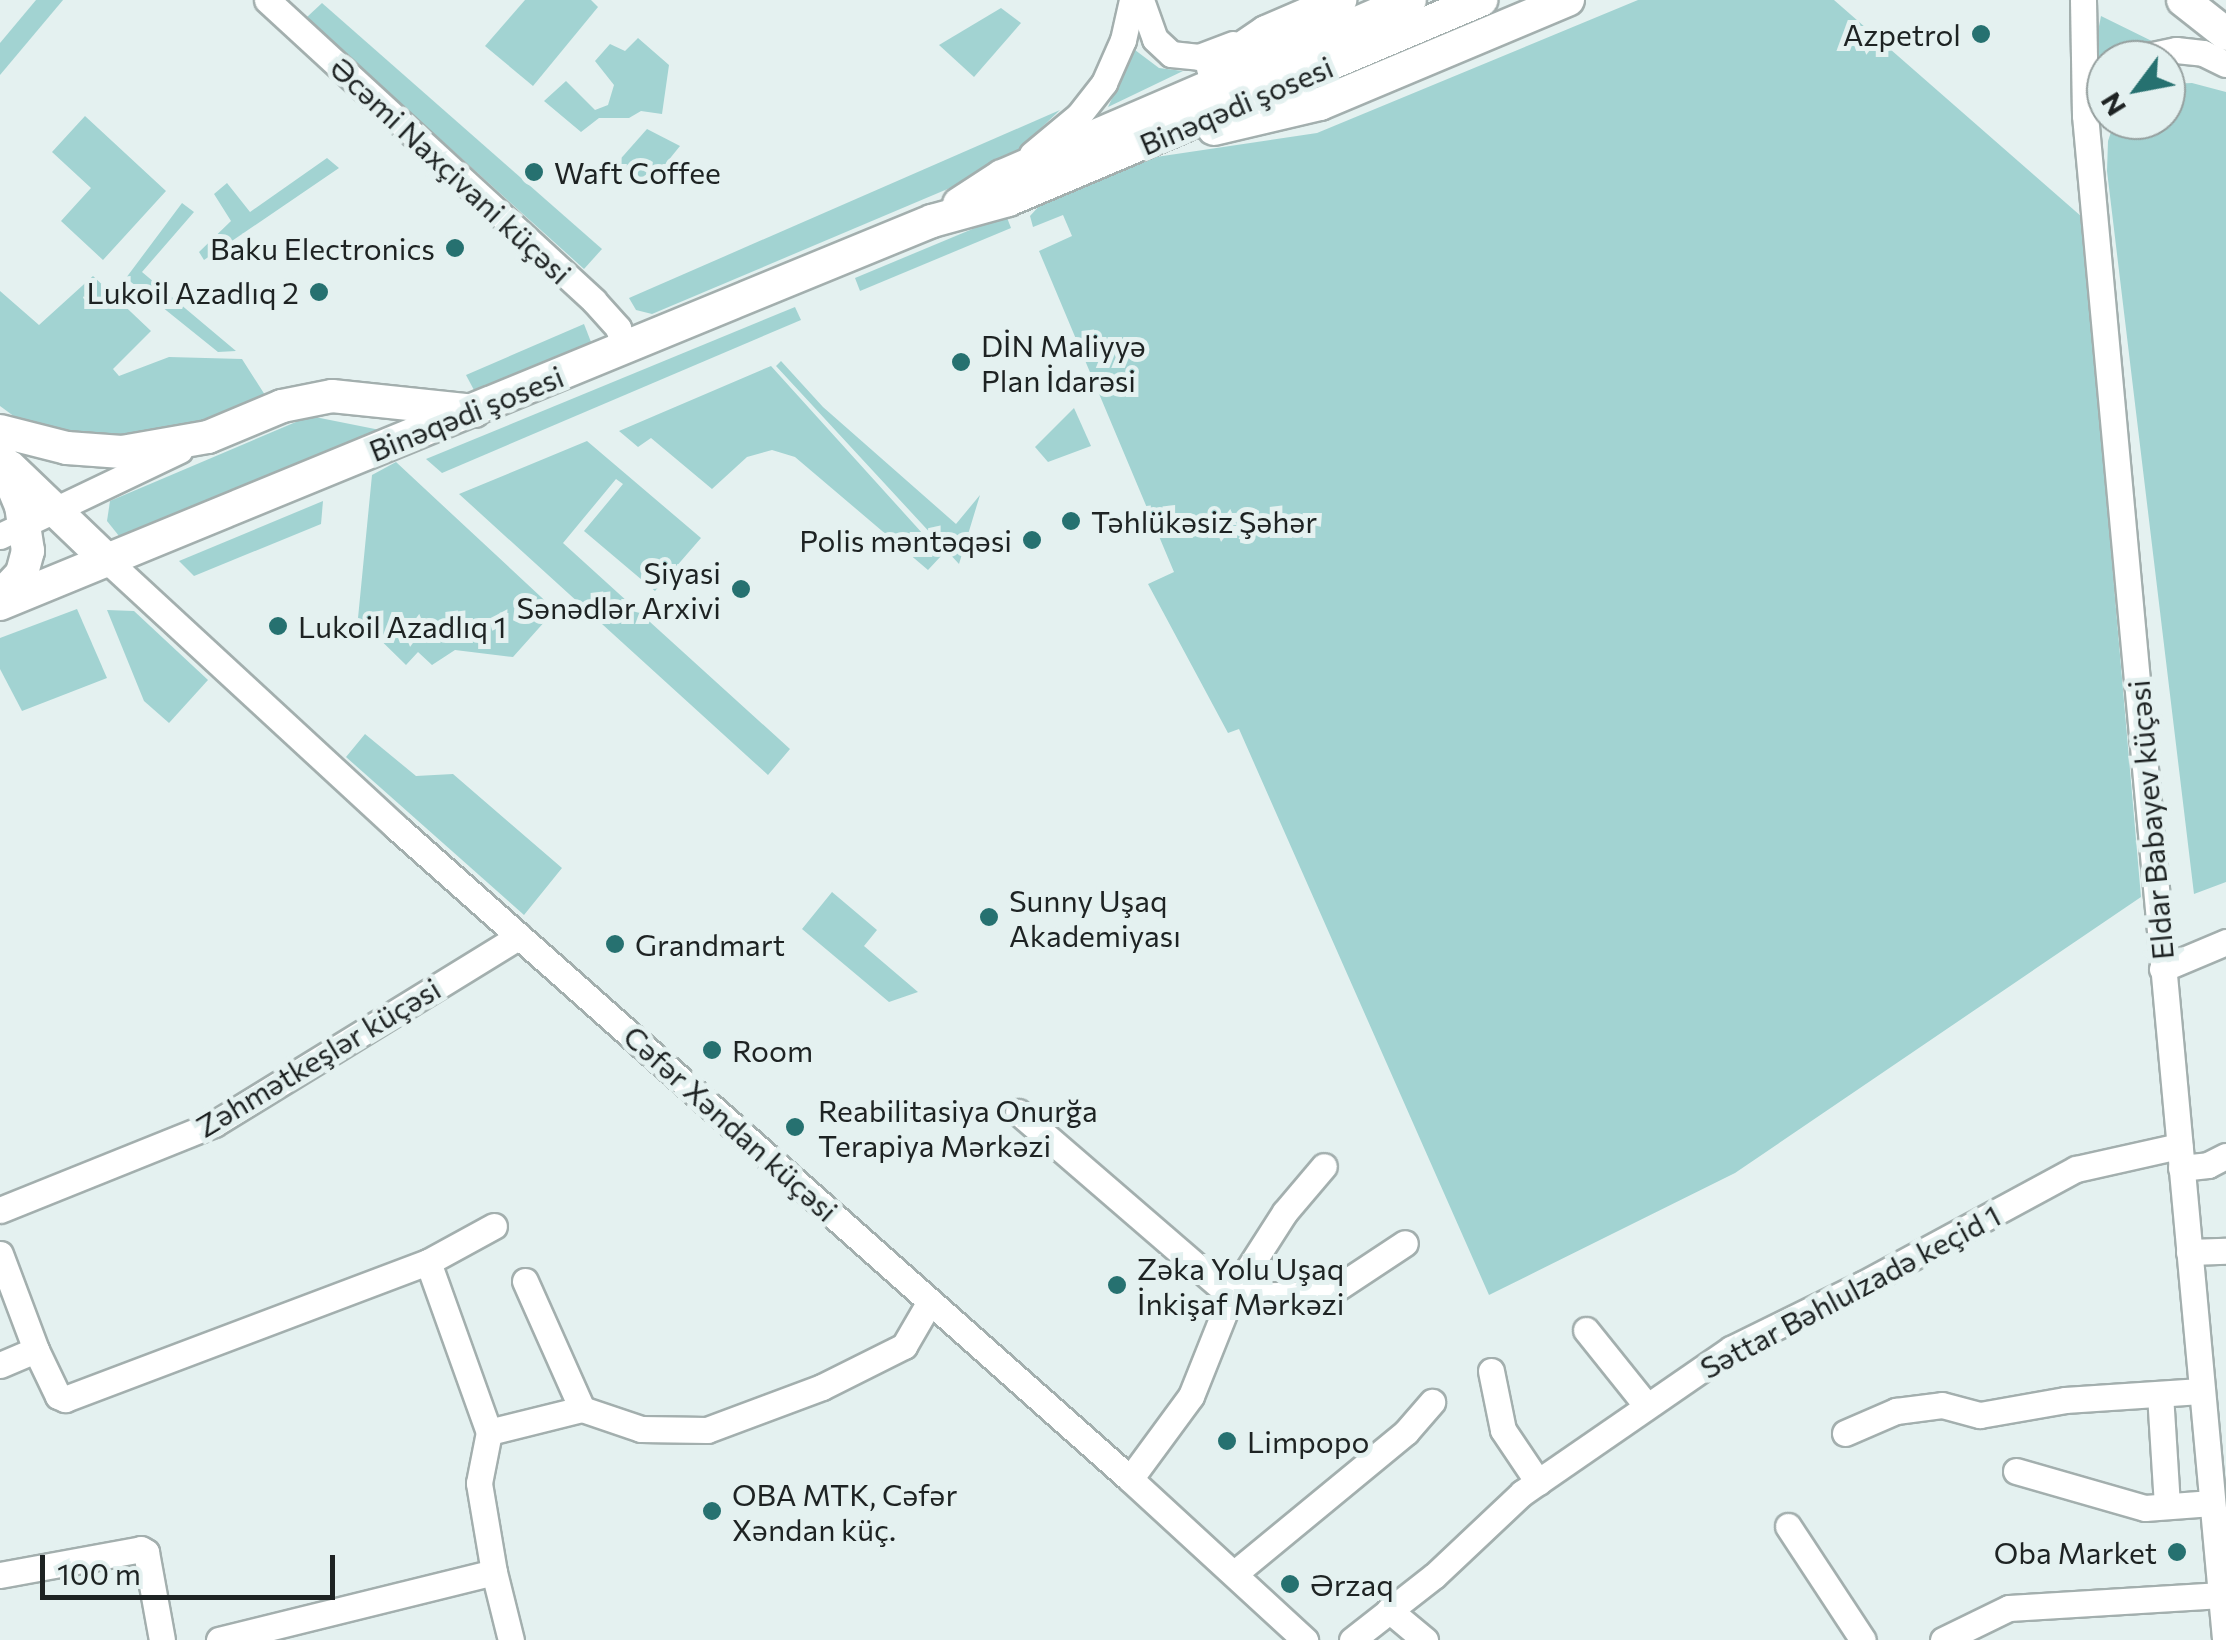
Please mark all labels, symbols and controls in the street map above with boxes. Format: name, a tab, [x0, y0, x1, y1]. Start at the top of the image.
place label: Azpetrol	[1843, 16, 1961, 52]
marker: Azpetrol	[1970, 23, 1992, 45]
north arrow	[2086, 40, 2186, 140]
street label: Binəqədi şosesi	[1134, 48, 1338, 162]
street label: Əcəmi Naxçivani küçəsi	[323, 49, 579, 291]
text: N	[2092, 87, 2132, 123]
place label: Waft Coffee	[554, 154, 721, 190]
marker: Waft Coffee	[523, 161, 545, 183]
place label: Baku Electronics	[210, 230, 435, 266]
marker: Baku Electronics	[444, 237, 466, 259]
place label: Lukoil Azadlıq 2	[87, 274, 299, 310]
marker: Lukoil Azadlıq 2	[308, 281, 330, 303]
place label: DİN Maliyyə Plan İdarəsi	[981, 327, 1146, 398]
marker: DİN Maliyyə Plan İdarəsi	[950, 351, 972, 373]
street label: Binəqədi şosesi	[364, 358, 568, 468]
place label: Təhlükəsiz Şəhər	[1091, 503, 1317, 539]
marker: Təhlükəsiz Şəhər	[1060, 510, 1082, 532]
place label: Polis məntəqəsi	[799, 522, 1012, 558]
marker: Polis məntəqəsi	[1021, 529, 1043, 551]
place label: Siyasi Sənədlər Arxivi	[517, 554, 721, 624]
marker: Siyasi Sənədlər Arxivi	[730, 578, 752, 600]
place label: Lukoil Azadlıq 1	[298, 608, 507, 644]
marker: Lukoil Azadlıq 1	[267, 615, 289, 637]
street label: Eldar Babayev küçəsi	[2120, 679, 2180, 961]
place label: Sunny Uşaq Akademiyası	[1009, 882, 1181, 952]
marker: Sunny Uşaq Akademiyası	[978, 906, 1000, 928]
place label: Grandmart	[635, 926, 785, 962]
marker: Grandmart	[604, 933, 626, 955]
street label: Zəhmətkeşlər küçəsi	[189, 970, 447, 1144]
street label: Cəfər Xəndan küçəsi	[617, 1018, 845, 1228]
place label: Room	[732, 1032, 813, 1068]
marker: Room	[701, 1039, 723, 1061]
place label: Reabilitasiya Onurğa Terapiya Mərkəzi	[818, 1092, 1098, 1162]
marker: Reabilitasiya Onurğa Terapiya Mərkəzi	[782, 1114, 808, 1140]
street label: Səttar Bəhlulzadə keçid 1	[1694, 1196, 2006, 1386]
place label: Zəka Yolu Uşaq İnkişaf Mərkəzi	[1137, 1250, 1344, 1320]
marker: Zəka Yolu Uşaq İnkişaf Mərkəzi	[1106, 1274, 1128, 1296]
place label: Limpopo	[1247, 1423, 1369, 1459]
marker: Limpopo	[1216, 1430, 1238, 1452]
place label: OBA MTK, Cəfər Xəndan küç.	[732, 1476, 957, 1546]
marker: OBA MTK, Cəfər Xəndan küç.	[701, 1500, 723, 1522]
place label: Oba Market	[1994, 1534, 2157, 1570]
scale bar	[45, 1535, 340, 1597]
marker: Oba Market	[2166, 1541, 2188, 1563]
text: 100 m	[57, 1554, 141, 1591]
place label: Ərzaq	[1310, 1566, 1394, 1602]
marker: Ərzaq	[1279, 1573, 1301, 1595]

